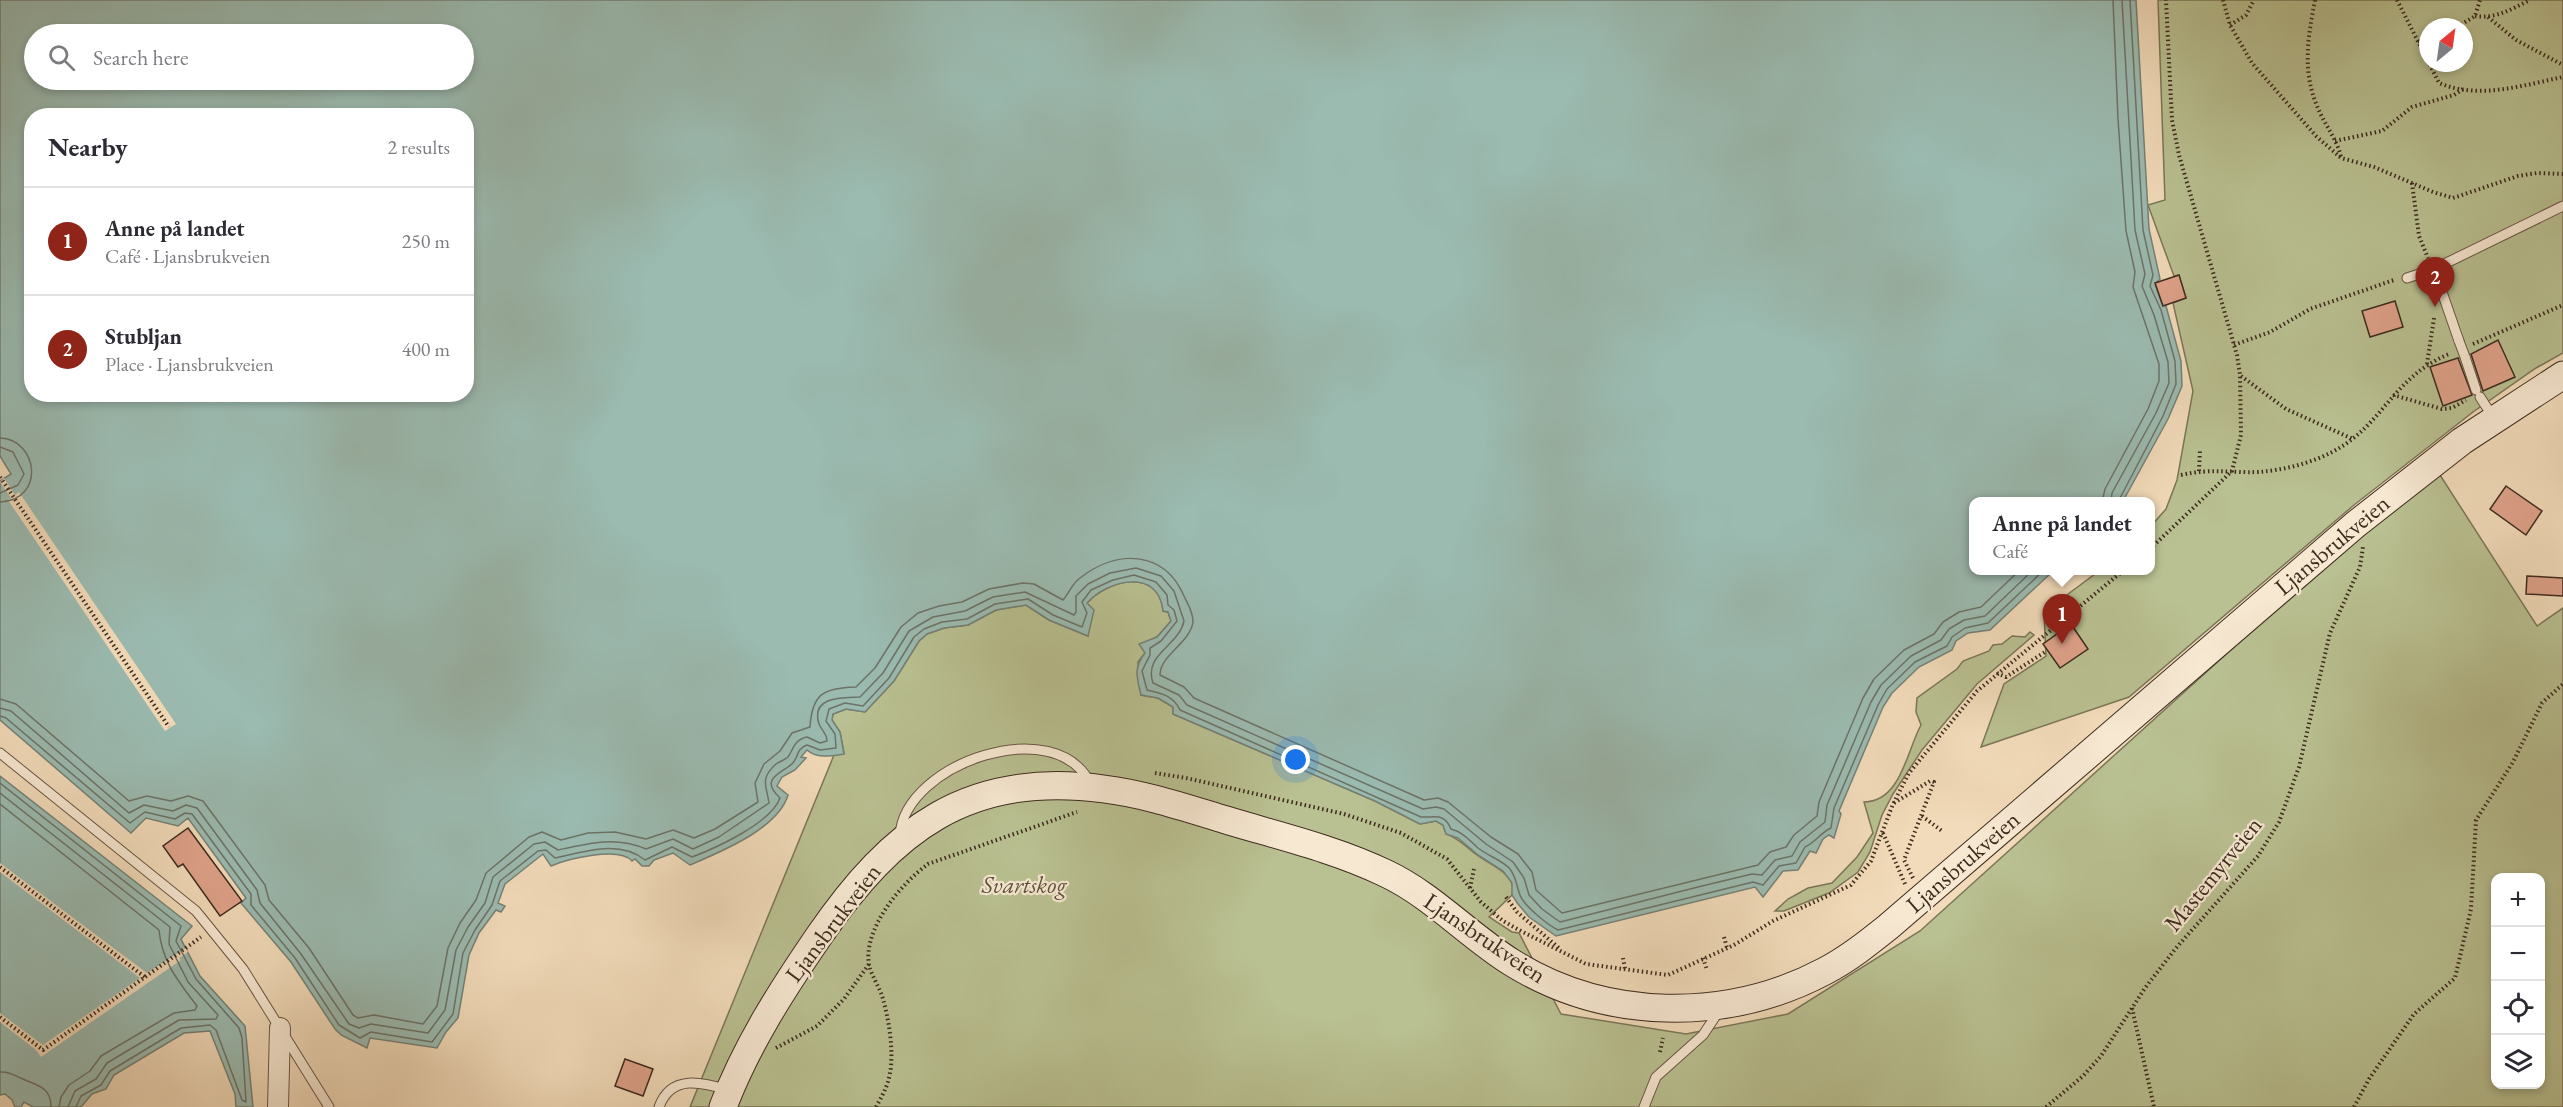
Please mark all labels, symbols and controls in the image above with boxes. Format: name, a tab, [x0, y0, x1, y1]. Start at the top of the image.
north arrow	[2419, 18, 2473, 72]
search box	[24, 24, 474, 90]
icon: search	[45, 41, 78, 74]
text: Search here	[93, 43, 188, 72]
text: Nearby	[48, 130, 128, 164]
text: 2 results	[387, 134, 450, 160]
text: Anne på landet	[105, 214, 245, 243]
text: 1	[62, 228, 73, 254]
text: 250 m	[402, 228, 450, 254]
text: Café · Ljansbrukveien	[105, 243, 270, 269]
pin: 2	[2416, 258, 2454, 307]
text: Stubljan	[105, 322, 182, 351]
text: 2	[62, 336, 73, 362]
text: 400 m	[402, 336, 450, 362]
text: Place · Ljansbrukveien	[105, 351, 274, 377]
street label: Ljansbrukveien	[2268, 487, 2396, 602]
popup	[1969, 497, 2155, 575]
text: Anne på landet	[1992, 509, 2132, 538]
text: Café	[1992, 538, 2028, 564]
pin: 1	[2042, 594, 2082, 644]
your location	[1281, 745, 1310, 774]
street label: Ljansbrukveien	[1899, 803, 2026, 920]
street label: Mastemyrveien	[2157, 810, 2269, 937]
street label: Ljansbrukveien	[778, 857, 888, 988]
park label: Svartskog	[981, 869, 1067, 900]
map controls	[2491, 873, 2545, 1089]
button: +	[2491, 873, 2545, 927]
street label: Ljansbrukveien	[1418, 885, 1553, 990]
button: −	[2491, 927, 2545, 981]
button: locate	[2491, 981, 2545, 1035]
button: layers	[2491, 1035, 2545, 1089]

